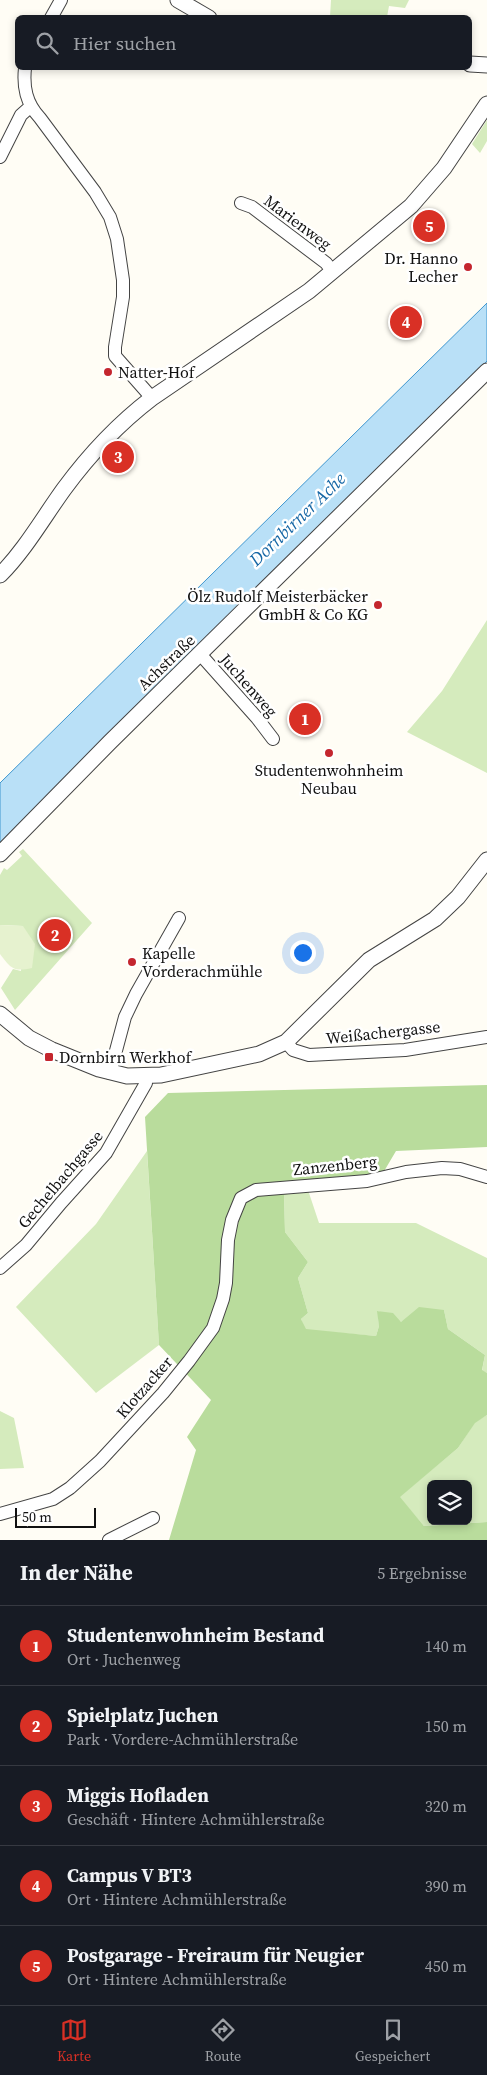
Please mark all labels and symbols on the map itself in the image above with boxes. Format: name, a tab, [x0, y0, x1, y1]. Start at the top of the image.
street label: Marienweg	[260, 189, 336, 255]
pin: 5	[413, 207, 445, 245]
place label: Dr. Hanno Lecher	[384, 247, 458, 287]
marker: Dr. Hanno Lecher	[462, 261, 474, 273]
pin: 4	[390, 303, 422, 341]
place label: Natter-Hof	[118, 361, 196, 383]
marker: Natter-Hof	[102, 366, 114, 378]
pin: 3	[102, 438, 134, 476]
water label: Dornbirner Ache	[243, 466, 351, 572]
place label: Ölz Rudolf Meisterbäcker GmbH & Co KG	[187, 585, 368, 625]
marker: Ölz Rudolf Meisterbäcker GmbH & Co KG	[372, 599, 384, 611]
street label: Achstraße	[132, 629, 200, 695]
street label: Juchenweg	[215, 648, 283, 722]
pin: 1	[289, 700, 321, 738]
marker: Studentenwohnheim Neubau	[323, 747, 335, 759]
place label: Studentenwohnheim Neubau	[255, 759, 403, 799]
pin: 2	[39, 916, 71, 954]
your location	[290, 940, 316, 966]
place label: Kapelle Vorderachmühle	[142, 942, 262, 982]
marker: Kapelle Vorderachmühle	[126, 956, 138, 968]
street label: Weißachergasse	[325, 1015, 441, 1049]
place label: Dornbirn Werkhof	[59, 1046, 192, 1068]
marker: Dornbirn Werkhof	[43, 1051, 55, 1063]
street label: Gechelbachgasse	[12, 1125, 108, 1233]
street label: Zanzenberg	[292, 1150, 378, 1180]
street label: Klotzacker	[111, 1351, 177, 1423]
scale bar	[15, 1505, 96, 1528]

